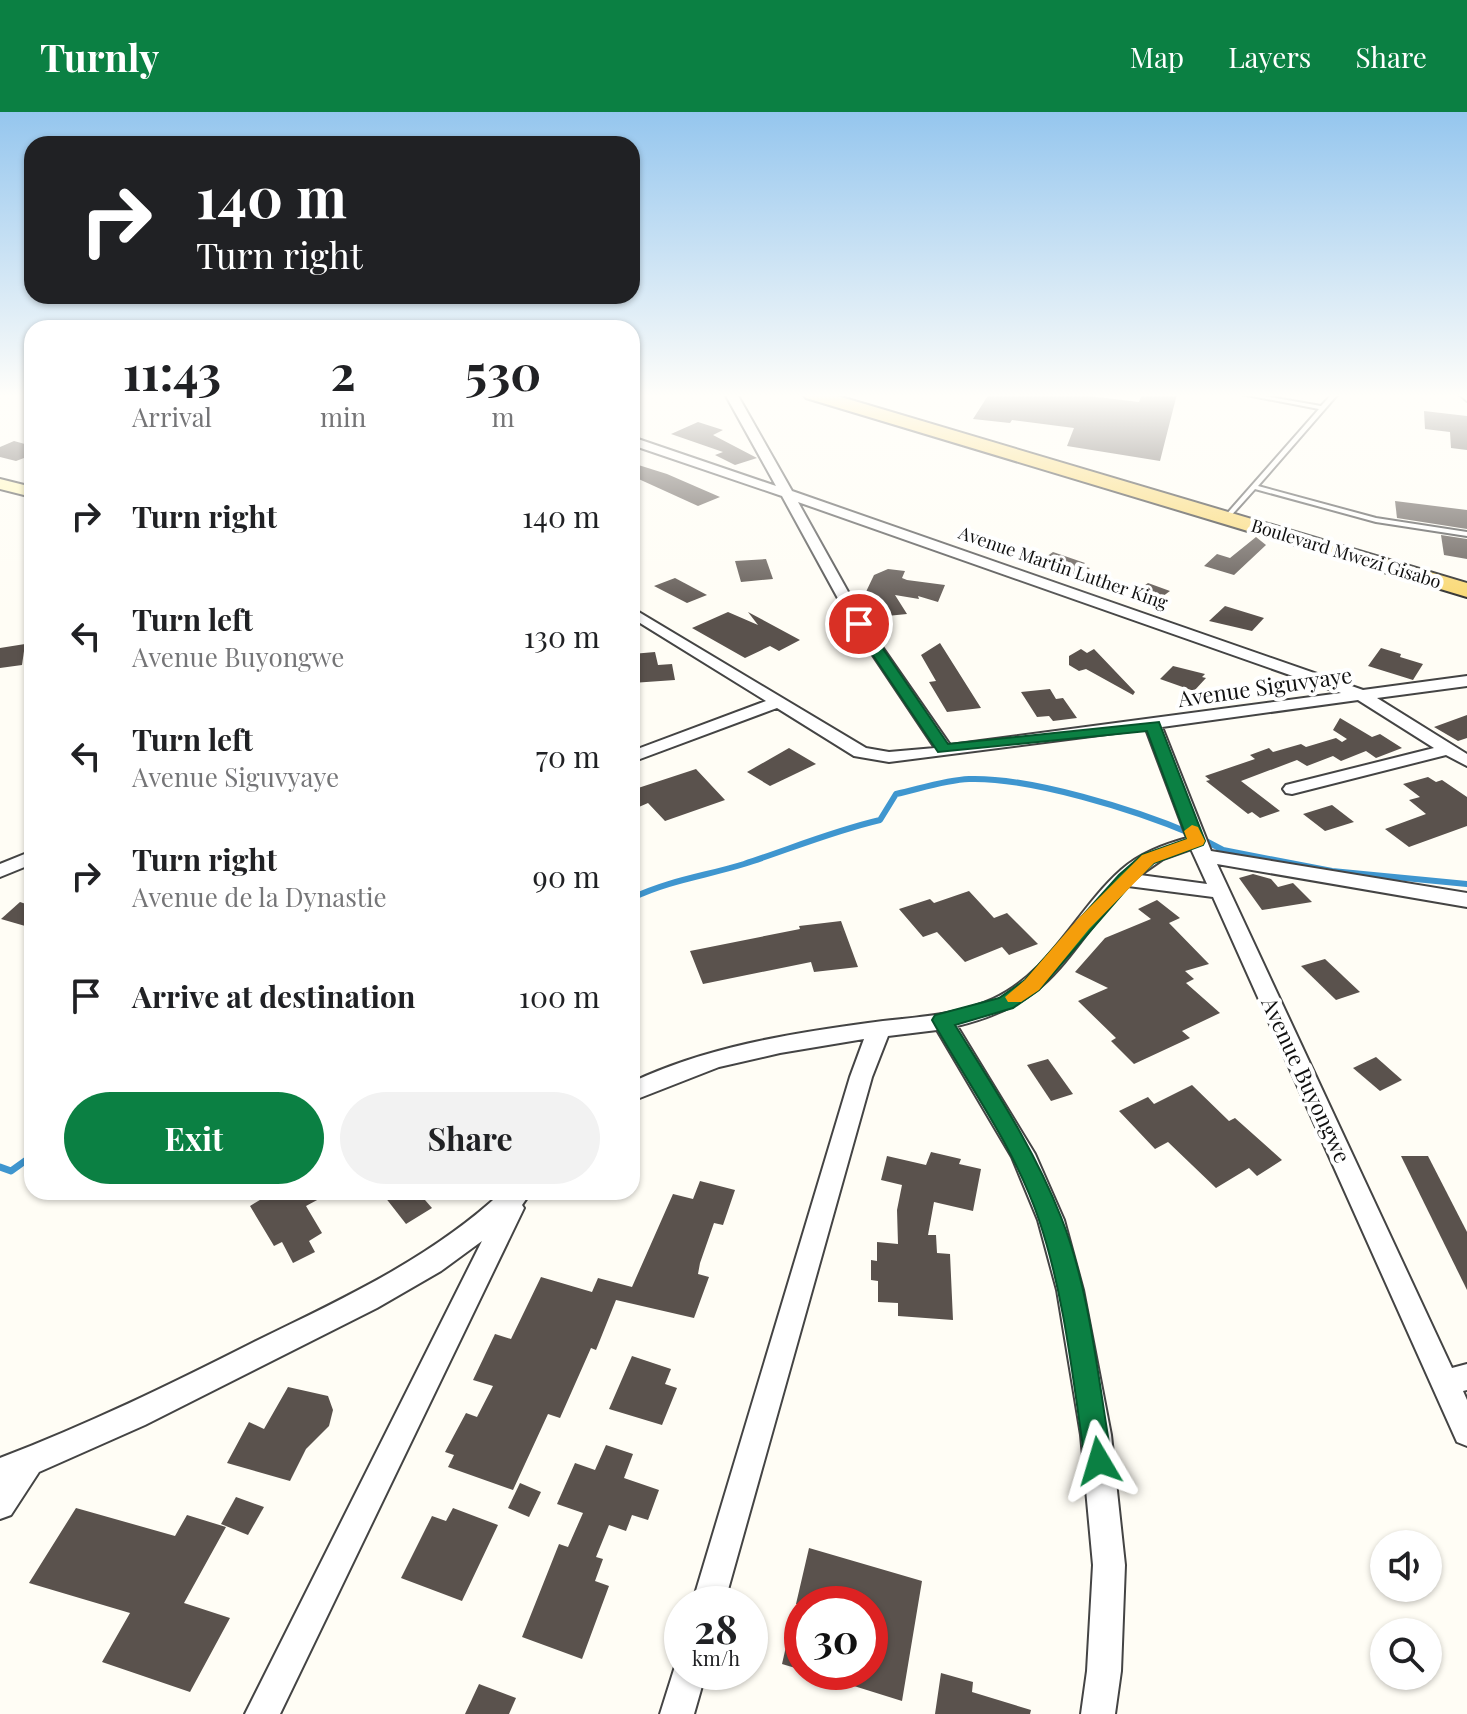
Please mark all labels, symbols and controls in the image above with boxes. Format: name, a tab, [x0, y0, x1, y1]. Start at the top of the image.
text: Turnly	[40, 31, 159, 82]
text: Map	[1130, 38, 1184, 75]
text: Layers	[1228, 38, 1311, 75]
text: Share	[1355, 38, 1427, 75]
text: 140 m	[196, 158, 347, 233]
icon: right	[64, 168, 168, 272]
text: Turn right	[196, 230, 363, 278]
text: 11:43	[123, 339, 221, 403]
text: 2	[331, 339, 356, 403]
text: 530	[465, 339, 541, 403]
text: Arrival	[132, 399, 212, 434]
text: min	[320, 399, 366, 434]
text: m	[492, 399, 515, 434]
icon: right	[64, 494, 108, 538]
text: Turn right	[132, 496, 277, 536]
text: 140 m	[522, 496, 600, 536]
street label: Boulevard Mwezi Gisabo	[1248, 513, 1444, 593]
street label: Avenue Martin Luther King	[955, 520, 1172, 614]
pin	[825, 590, 893, 658]
text: Turn left	[132, 599, 253, 639]
icon: arrive	[837, 602, 881, 646]
icon: left	[64, 614, 108, 658]
text: 130 m	[524, 616, 600, 656]
text: Avenue Buyongwe	[132, 639, 344, 674]
street label: Avenue Siguvyaye	[1175, 659, 1354, 713]
text: Turn left	[132, 719, 253, 759]
icon: left	[64, 734, 108, 778]
text: 70 m	[536, 736, 600, 776]
text: Avenue Siguvyaye	[132, 759, 339, 794]
text: Turn right	[132, 839, 277, 879]
icon: right	[64, 854, 108, 898]
text: 90 m	[533, 856, 600, 896]
text: Avenue de la Dynastie	[132, 879, 387, 914]
icon: arrive	[64, 974, 108, 1018]
text: Arrive at destination	[132, 976, 415, 1016]
text: 100 m	[519, 976, 600, 1016]
street label: Avenue Buyongwe	[1255, 991, 1358, 1167]
button: Exit	[64, 1092, 324, 1184]
button: Share	[340, 1092, 600, 1184]
position arrow	[1057, 1419, 1141, 1503]
map controls	[1370, 1530, 1442, 1690]
button: sound	[1370, 1530, 1442, 1602]
speed limit sign: 30	[784, 1586, 888, 1690]
text: 28	[694, 1601, 738, 1654]
button: search	[1370, 1618, 1442, 1690]
text: km/h	[692, 1644, 740, 1671]

